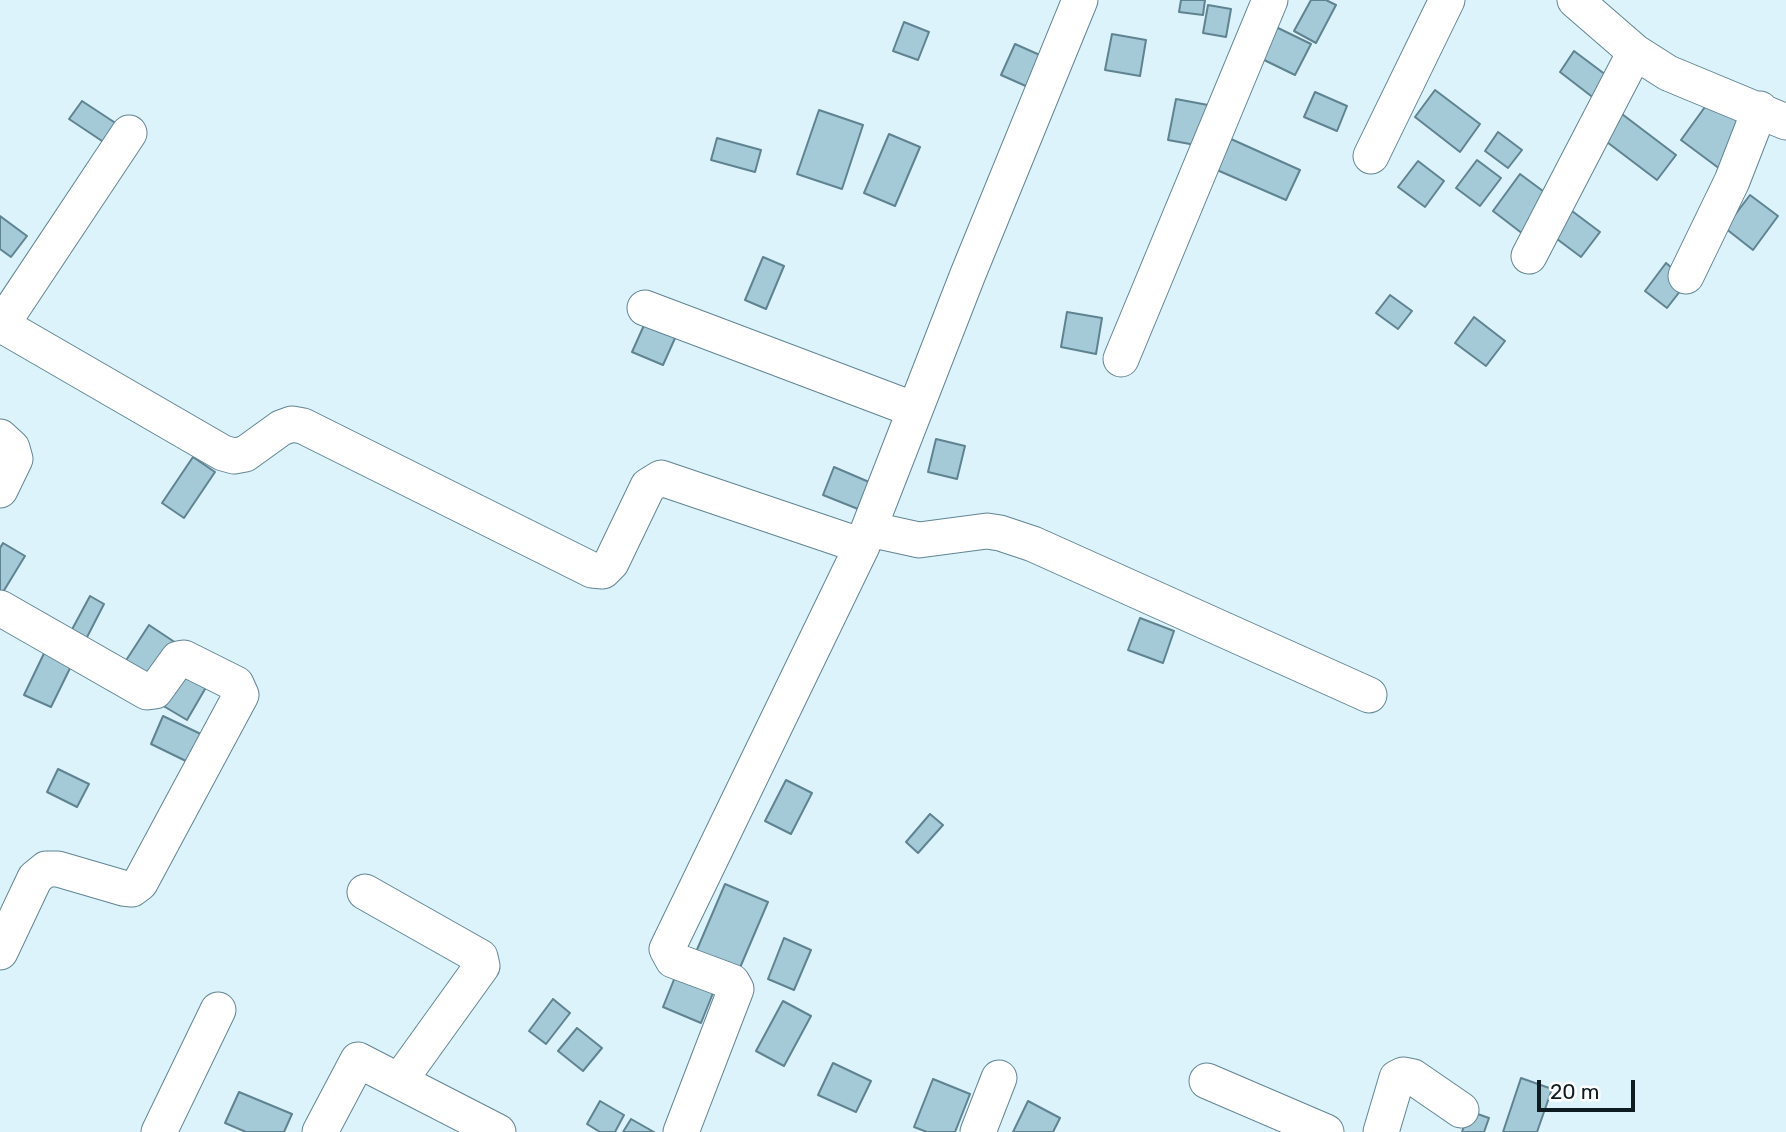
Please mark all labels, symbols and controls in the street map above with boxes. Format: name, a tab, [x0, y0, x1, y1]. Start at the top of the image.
scale bar	[1541, 1066, 1639, 1110]
text: 20 m	[1550, 1079, 1599, 1104]

